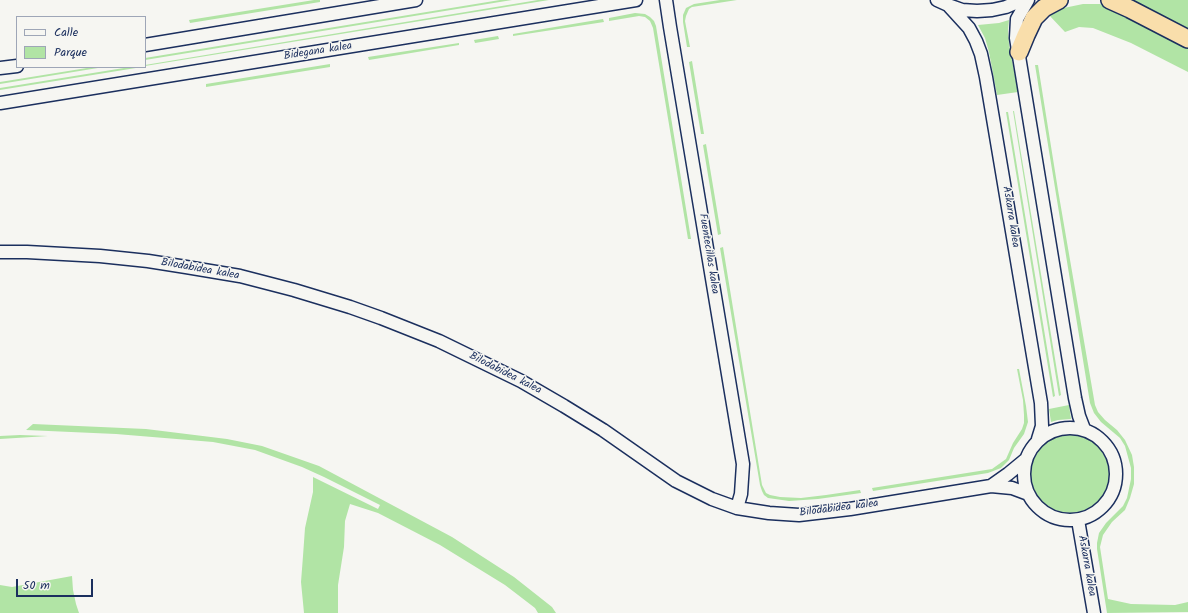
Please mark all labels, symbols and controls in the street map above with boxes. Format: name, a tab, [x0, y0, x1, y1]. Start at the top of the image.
legend	[16, 16, 146, 68]
text: Calle	[54, 23, 78, 42]
street label: Bidegana kalea	[283, 40, 353, 64]
text: Parque	[54, 43, 87, 62]
street label: Askarra kalea	[999, 186, 1021, 248]
street label: Fuentecillas kalea	[695, 213, 721, 295]
street label: Bilodabidea kalea	[160, 257, 240, 283]
street label: Bilodabidea kalea	[467, 350, 543, 398]
street label: Bilodabidea kalea	[799, 498, 879, 520]
street label: Askarra kalea	[1074, 534, 1098, 598]
scale bar	[18, 571, 95, 597]
text: 50 m	[23, 576, 50, 595]

